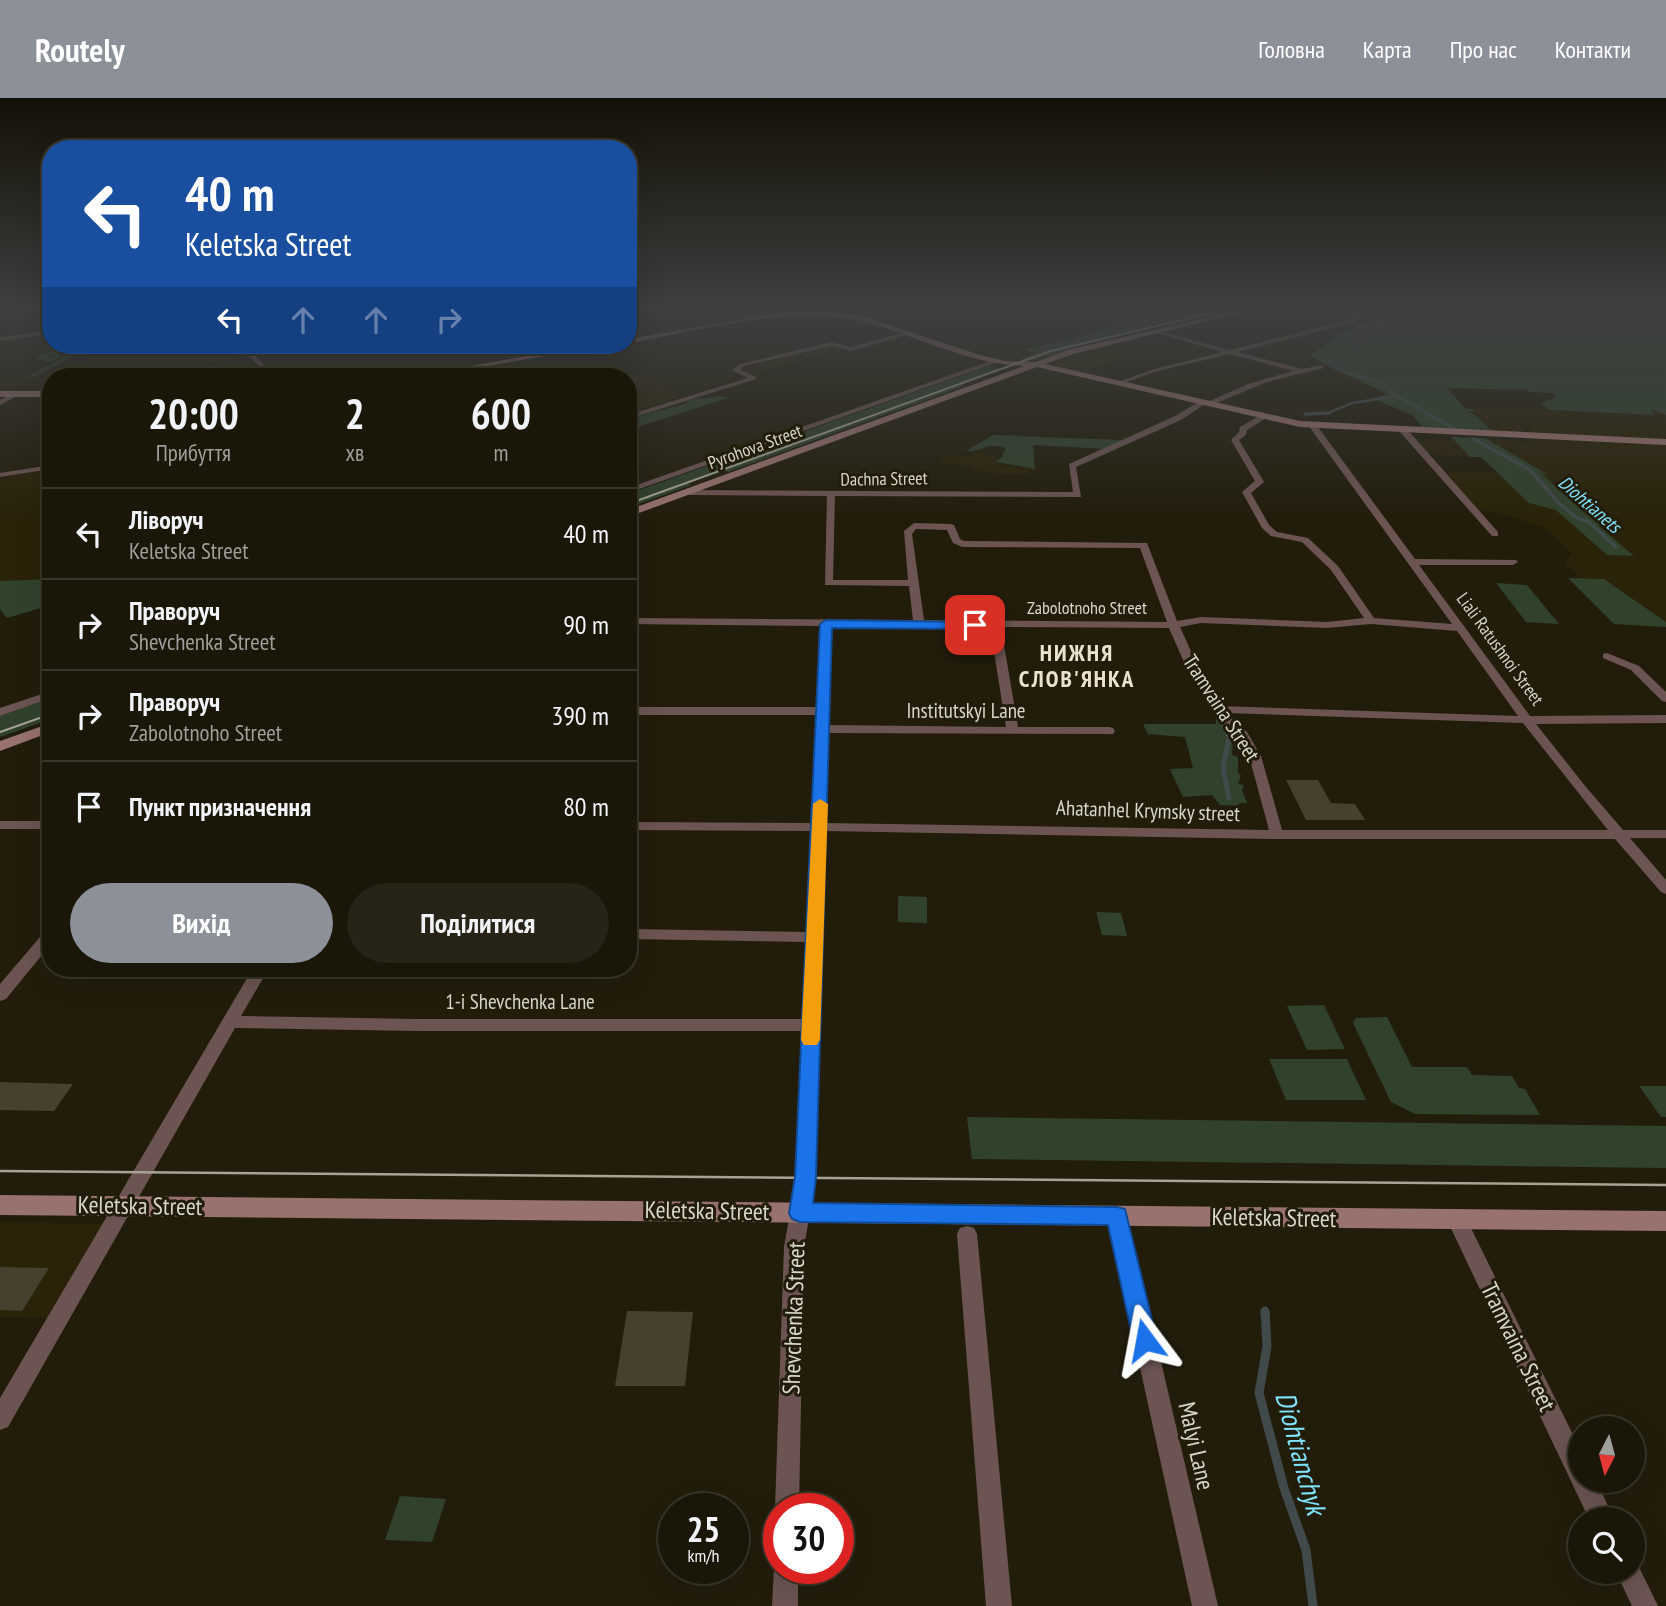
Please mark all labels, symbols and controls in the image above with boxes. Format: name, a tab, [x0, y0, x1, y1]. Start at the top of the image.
text: Routely	[35, 28, 125, 71]
text: Головна	[1258, 34, 1325, 65]
text: Карта	[1363, 34, 1412, 65]
text: Про нас	[1450, 34, 1517, 65]
text: Контакти	[1555, 34, 1631, 65]
text: 40 m	[185, 161, 274, 225]
icon: left	[70, 168, 161, 259]
text: Keletska Street	[185, 223, 351, 265]
icon: left	[211, 301, 249, 339]
icon: ahead	[284, 301, 322, 339]
icon: ahead	[357, 301, 395, 339]
icon: right	[430, 301, 468, 339]
text: 20:00	[148, 386, 239, 441]
text: 2	[345, 386, 365, 441]
text: 600	[471, 386, 531, 441]
street label: Pyrohova Street	[705, 419, 805, 474]
text: Прибуття	[156, 438, 231, 467]
text: хв	[345, 438, 364, 467]
text: m	[493, 438, 508, 467]
street label: Dachna Street	[840, 466, 928, 491]
water label: Diohtianets	[1554, 470, 1628, 539]
text: Ліворуч	[129, 503, 203, 536]
icon: left	[70, 515, 108, 553]
text: 40 m	[563, 517, 609, 550]
text: Keletska Street	[129, 536, 249, 565]
street label: Liali Ratushnoi Street	[1452, 588, 1549, 710]
text: Праворуч	[129, 594, 220, 627]
pin	[945, 595, 1005, 655]
street label: Zabolotnoho Street	[1027, 596, 1147, 619]
icon: right	[70, 606, 108, 644]
icon: arrive	[956, 606, 994, 644]
text: 90 m	[563, 608, 609, 641]
text: Shevchenka Street	[129, 627, 276, 656]
district label: НИЖНЯ СЛОВ'ЯНКА	[1019, 638, 1135, 693]
street label: Tramvaina Street	[1177, 649, 1266, 766]
text: Праворуч	[129, 685, 220, 718]
icon: right	[70, 697, 108, 735]
street label: Institutskyi Lane	[906, 697, 1026, 724]
text: 390 m	[551, 699, 609, 732]
text: Zabolotnoho Street	[129, 718, 282, 747]
icon: arrive	[70, 788, 108, 826]
text: Пункт призначення	[129, 790, 311, 823]
text: 80 m	[563, 790, 609, 823]
street label: Ahatanhel Krymsky street	[1056, 794, 1241, 827]
button: Вихід	[70, 883, 333, 963]
button: Поділитися	[347, 883, 609, 963]
street label: 1-i Shevchenka Lane	[445, 988, 595, 1015]
street label: Keletska Street	[77, 1189, 203, 1222]
street label: Keletska Street	[644, 1194, 770, 1227]
street label: Keletska Street	[1211, 1201, 1337, 1234]
street label: Shevchenka Street	[775, 1241, 812, 1395]
street label: Tramvaina Street	[1474, 1277, 1563, 1417]
position arrow	[1108, 1303, 1182, 1377]
water label: Diohtianchyk	[1267, 1387, 1336, 1522]
street label: Malyi Lane	[1171, 1399, 1222, 1493]
north arrow	[1568, 1416, 1645, 1493]
map controls	[1568, 1416, 1645, 1584]
speed limit sign: 30	[763, 1493, 854, 1584]
text: 25	[687, 1506, 720, 1552]
button: search	[1568, 1507, 1645, 1584]
text: km/h	[688, 1544, 719, 1567]

